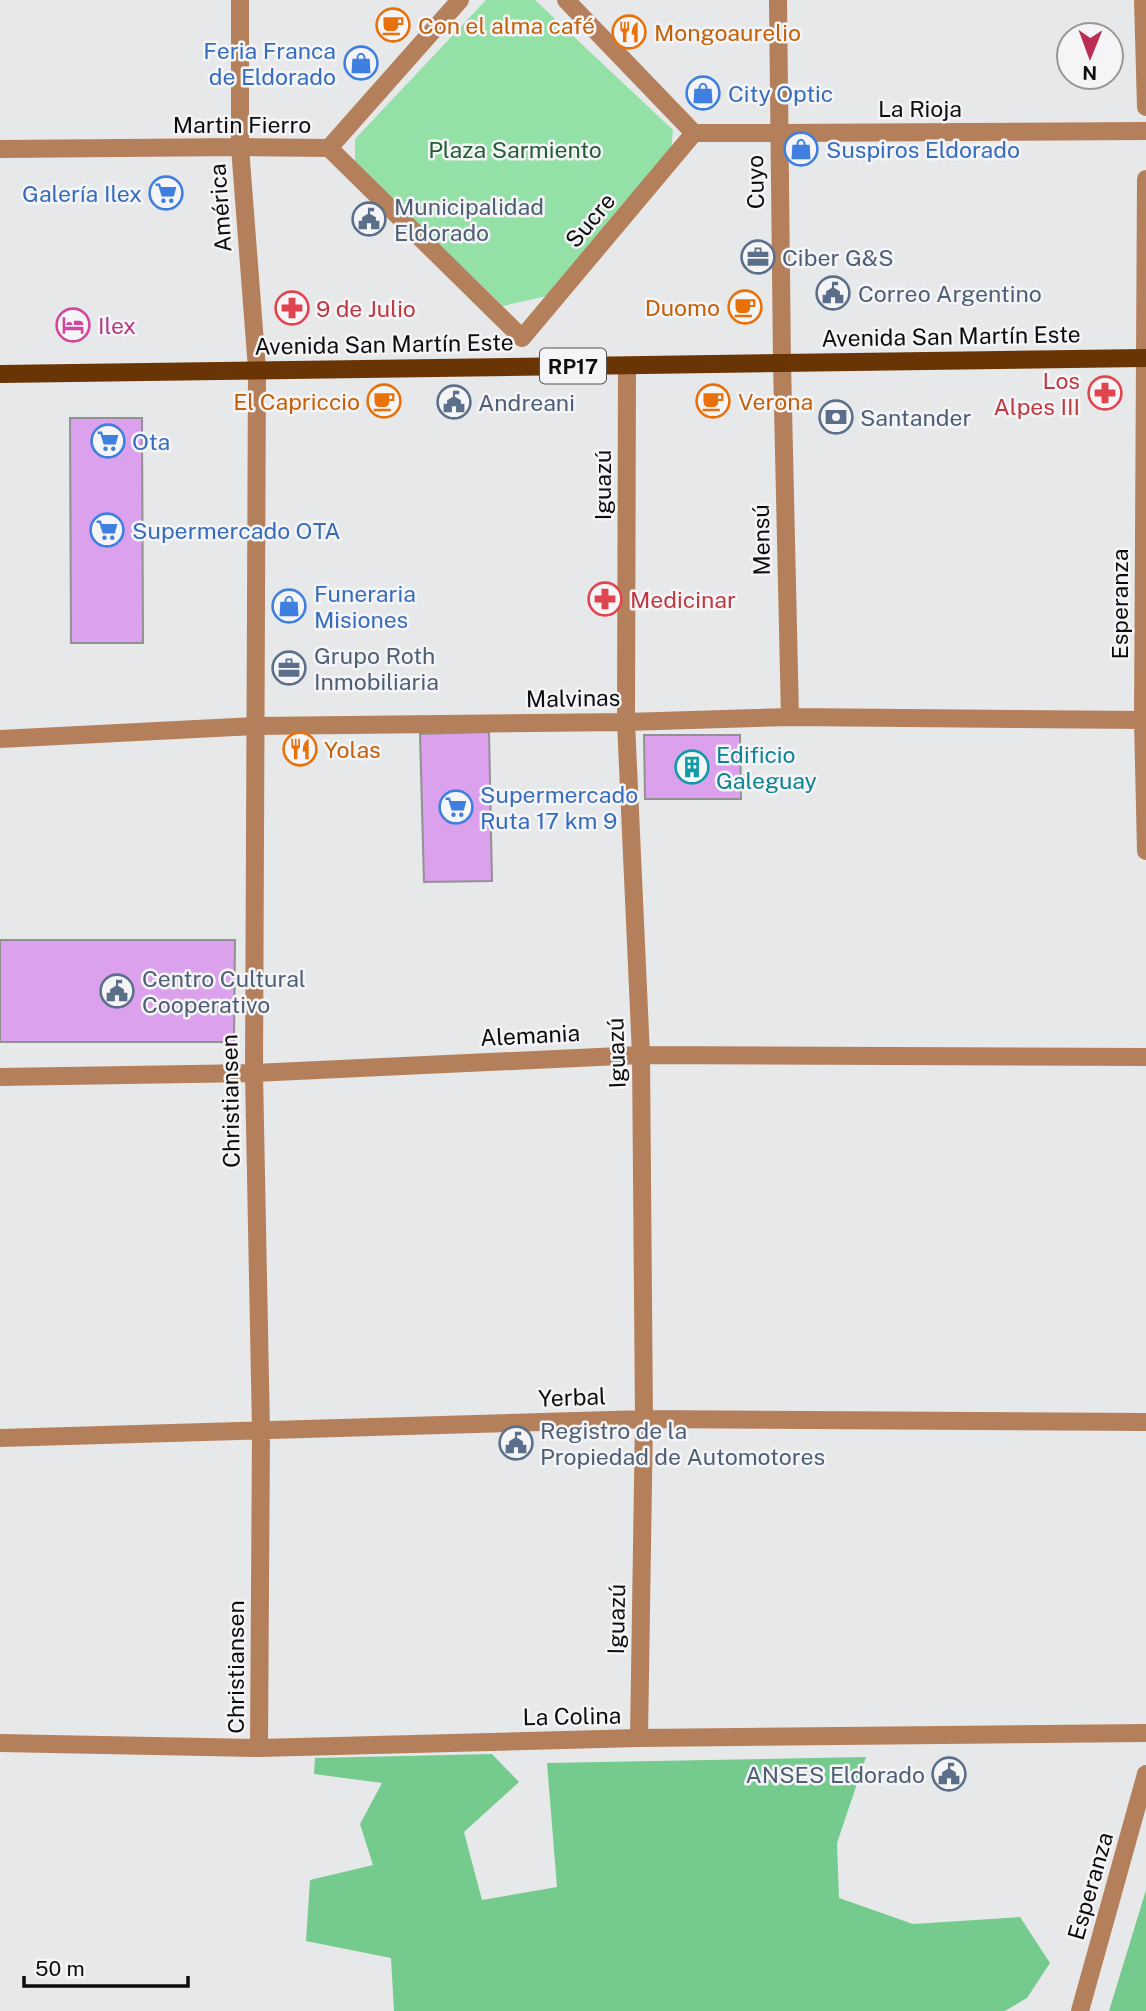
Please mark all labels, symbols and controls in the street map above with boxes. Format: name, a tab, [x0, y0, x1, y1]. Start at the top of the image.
cafe icon: Con el alma café	[374, 6, 412, 44]
place label: Con el alma café	[418, 12, 595, 39]
restaurant icon: Mongoaurelio	[610, 13, 648, 51]
place label: Mongoaurelio	[654, 19, 801, 46]
north arrow	[1055, 21, 1125, 91]
place label: Feria Franca de Eldorado	[203, 37, 336, 90]
shop icon: Feria Franca de Eldorado	[342, 44, 380, 82]
text: N	[1082, 62, 1097, 84]
shop icon: City Optic	[684, 74, 722, 112]
place label: City Optic	[728, 80, 833, 107]
street label: La Rioja	[878, 95, 962, 122]
street label: Martin Fierro	[173, 111, 311, 138]
shop icon: Suspiros Eldorado	[782, 130, 820, 168]
park label: Plaza Sarmiento	[428, 136, 602, 163]
place label: Suspiros Eldorado	[826, 136, 1020, 163]
street label: Cuyo	[741, 155, 769, 209]
street label: América	[203, 163, 237, 253]
supermarket icon: Galería Ilex	[147, 174, 185, 212]
place label: Galería Ilex	[22, 180, 142, 207]
street label: Sucre	[559, 187, 621, 253]
place label: Municipalidad Eldorado	[394, 193, 544, 246]
public building icon: Municipalidad Eldorado	[350, 200, 388, 238]
office icon: Ciber G&S	[739, 238, 777, 276]
place label: Ciber G&S	[782, 244, 894, 271]
public building icon: Correo Argentino	[814, 274, 852, 312]
place label: Correo Argentino	[858, 280, 1042, 307]
cafe icon: Duomo	[726, 288, 764, 326]
pharmacy icon: 9 de Julio	[273, 289, 311, 327]
place label: Duomo	[645, 294, 720, 321]
place label: 9 de Julio	[316, 295, 416, 322]
hotel icon: Ilex	[54, 306, 92, 344]
place label: Ilex	[98, 312, 136, 339]
street label: Avenida San Martín Este	[821, 320, 1081, 352]
street label: Avenida San Martín Este	[254, 328, 514, 360]
road number: RP17	[540, 348, 606, 384]
place label: Los Alpes III	[993, 367, 1080, 420]
pharmacy icon: Los Alpes III	[1086, 374, 1124, 412]
cafe icon: El Capriccio	[365, 382, 403, 420]
cafe icon: Verona	[694, 382, 732, 420]
public building icon: Andreani	[435, 383, 473, 421]
place label: El Capriccio	[233, 388, 360, 415]
place label: Verona	[738, 388, 813, 415]
place label: Andreani	[478, 389, 575, 416]
bank icon: Santander	[817, 398, 855, 436]
place label: Santander	[860, 404, 971, 431]
supermarket icon: Ota	[89, 422, 127, 460]
place label: Ota	[132, 428, 170, 455]
street label: Iguazú	[589, 450, 616, 520]
street label: Mensú	[747, 504, 775, 576]
supermarket icon: Supermercado OTA	[88, 511, 126, 549]
place label: Supermercado OTA	[132, 517, 341, 544]
street label: Esperanza	[1106, 549, 1133, 659]
place label: Funeraria Misiones	[314, 580, 416, 633]
pharmacy icon: Medicinar	[586, 580, 624, 618]
place label: Medicinar	[630, 586, 736, 613]
shop icon: Funeraria Misiones	[270, 587, 308, 625]
place label: Grupo Roth Inmobiliaria	[314, 642, 439, 695]
office icon: Grupo Roth Inmobiliaria	[270, 649, 308, 687]
street label: Malvinas	[526, 684, 620, 712]
restaurant icon: Yolas	[281, 730, 319, 768]
place label: Yolas	[324, 736, 381, 763]
place label: Edificio Galeguay	[716, 741, 817, 794]
building icon: Edificio Galeguay	[673, 748, 711, 786]
place label: Supermercado Ruta 17 km 9	[480, 781, 638, 834]
supermarket icon: Supermercado Ruta 17 km 9	[437, 788, 475, 826]
place label: Centro Cultural Cooperativo	[142, 965, 306, 1018]
public building icon: Centro Cultural Cooperativo	[98, 972, 136, 1010]
street label: Iguazú	[601, 1017, 631, 1089]
street label: Alemania	[479, 1019, 581, 1051]
street label: Christiansen	[215, 1034, 245, 1168]
street label: Yerbal	[538, 1382, 606, 1412]
place label: Registro de la Propiedad de Automotores	[540, 1417, 825, 1470]
public building icon: Registro de la Propiedad de Automotores	[497, 1424, 535, 1462]
street label: Iguazú	[602, 1583, 630, 1655]
street label: Christiansen	[222, 1600, 249, 1734]
street label: La Colina	[522, 1702, 622, 1730]
public building icon: ANSES Eldorado	[930, 1755, 968, 1793]
place label: ANSES Eldorado	[746, 1761, 925, 1788]
street label: Esperanza	[1062, 1829, 1118, 1943]
scale bar	[24, 1944, 189, 1988]
text: 50 m	[35, 1956, 85, 1981]

